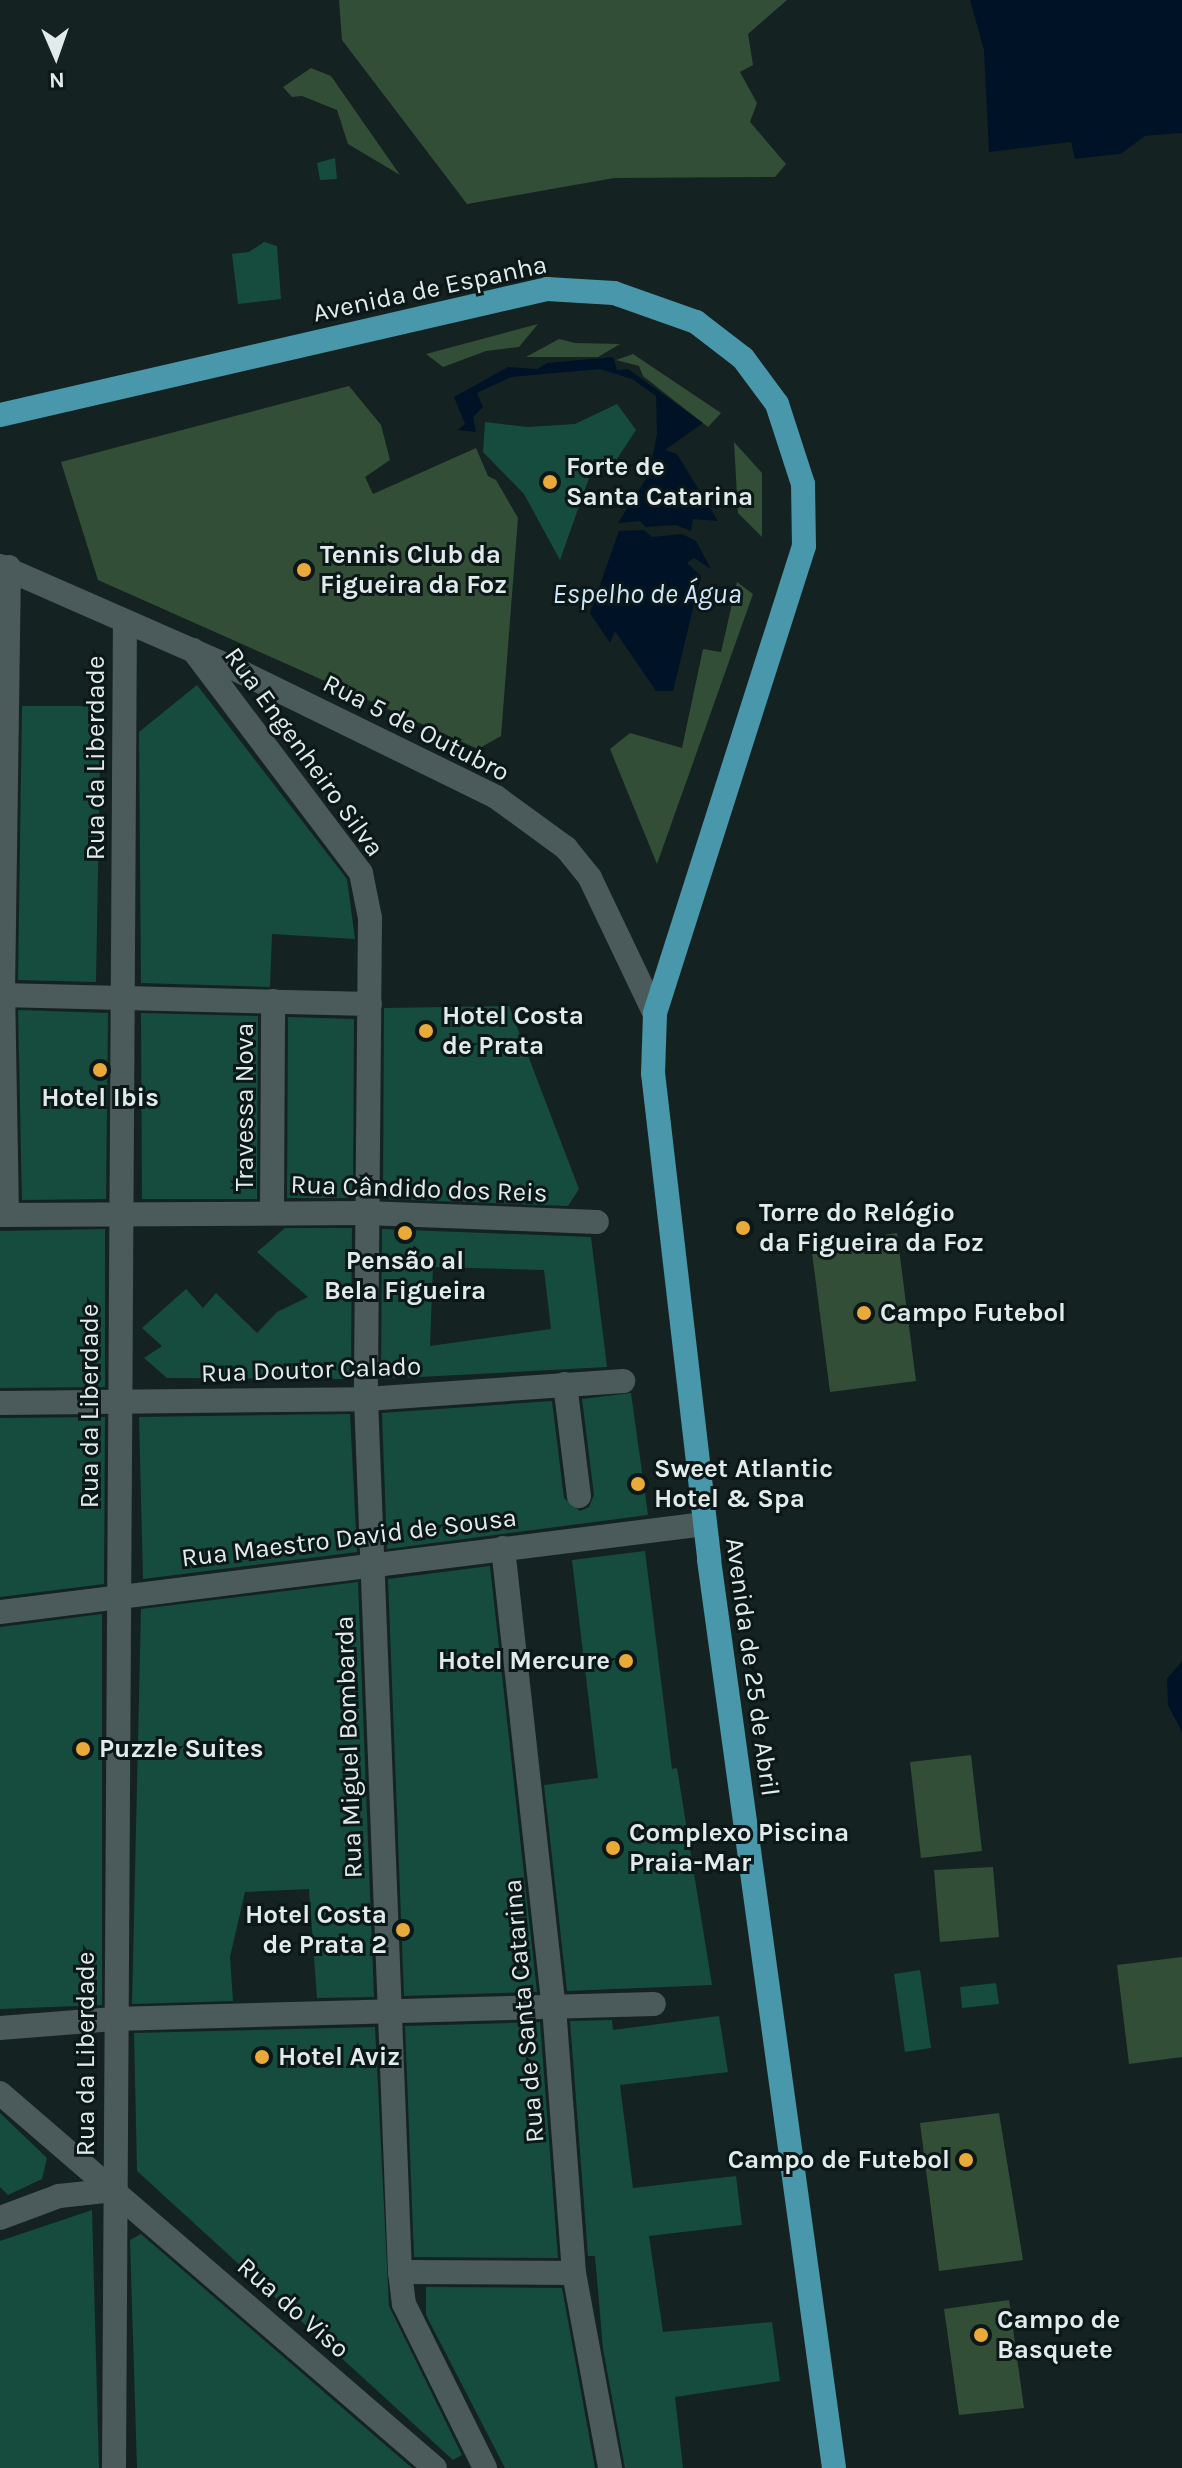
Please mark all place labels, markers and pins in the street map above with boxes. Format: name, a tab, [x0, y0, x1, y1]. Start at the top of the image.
place label: Forte de Santa Catarina	[566, 451, 753, 512]
marker: Forte de Santa Catarina	[541, 473, 559, 491]
place label: Tennis Club da Figueira da Foz	[320, 539, 507, 600]
marker: Tennis Club da Figueira da Foz	[295, 561, 313, 579]
place label: Hotel Costa de Prata	[442, 1000, 584, 1062]
marker: Hotel Costa de Prata	[417, 1022, 435, 1040]
marker: Hotel Ibis	[91, 1061, 109, 1079]
place label: Hotel Ibis	[41, 1082, 159, 1114]
place label: Torre do Relógio da Figueira da Foz	[759, 1197, 984, 1258]
marker: Torre do Relógio da Figueira da Foz	[734, 1219, 752, 1237]
marker: Pensão al Bela Figueira	[396, 1224, 414, 1242]
place label: Pensão al Bela Figueira	[324, 1245, 486, 1306]
place label: Campo Futebol	[880, 1297, 1066, 1329]
marker: Campo Futebol	[855, 1304, 873, 1322]
place label: Sweet Atlantic Hotel & Spa	[654, 1453, 833, 1514]
marker: Sweet Atlantic Hotel & Spa	[629, 1475, 647, 1493]
place label: Hotel Mercure	[438, 1645, 610, 1677]
marker: Hotel Mercure	[617, 1652, 635, 1670]
place label: Puzzle Suites	[99, 1733, 264, 1765]
marker: Puzzle Suites	[74, 1740, 92, 1758]
place label: Complexo Piscina Praia-Mar	[629, 1817, 849, 1878]
marker: Complexo Piscina Praia-Mar	[604, 1839, 622, 1857]
place label: Hotel Costa de Prata 2	[245, 1899, 387, 1960]
marker: Hotel Costa de Prata 2	[394, 1921, 412, 1939]
place label: Hotel Aviz	[278, 2041, 400, 2073]
marker: Hotel Aviz	[253, 2048, 271, 2066]
place label: Campo de Futebol	[728, 2144, 950, 2176]
marker: Campo de Futebol	[957, 2151, 975, 2169]
place label: Campo de Basquete	[997, 2304, 1120, 2366]
marker: Campo de Basquete	[972, 2326, 990, 2344]

